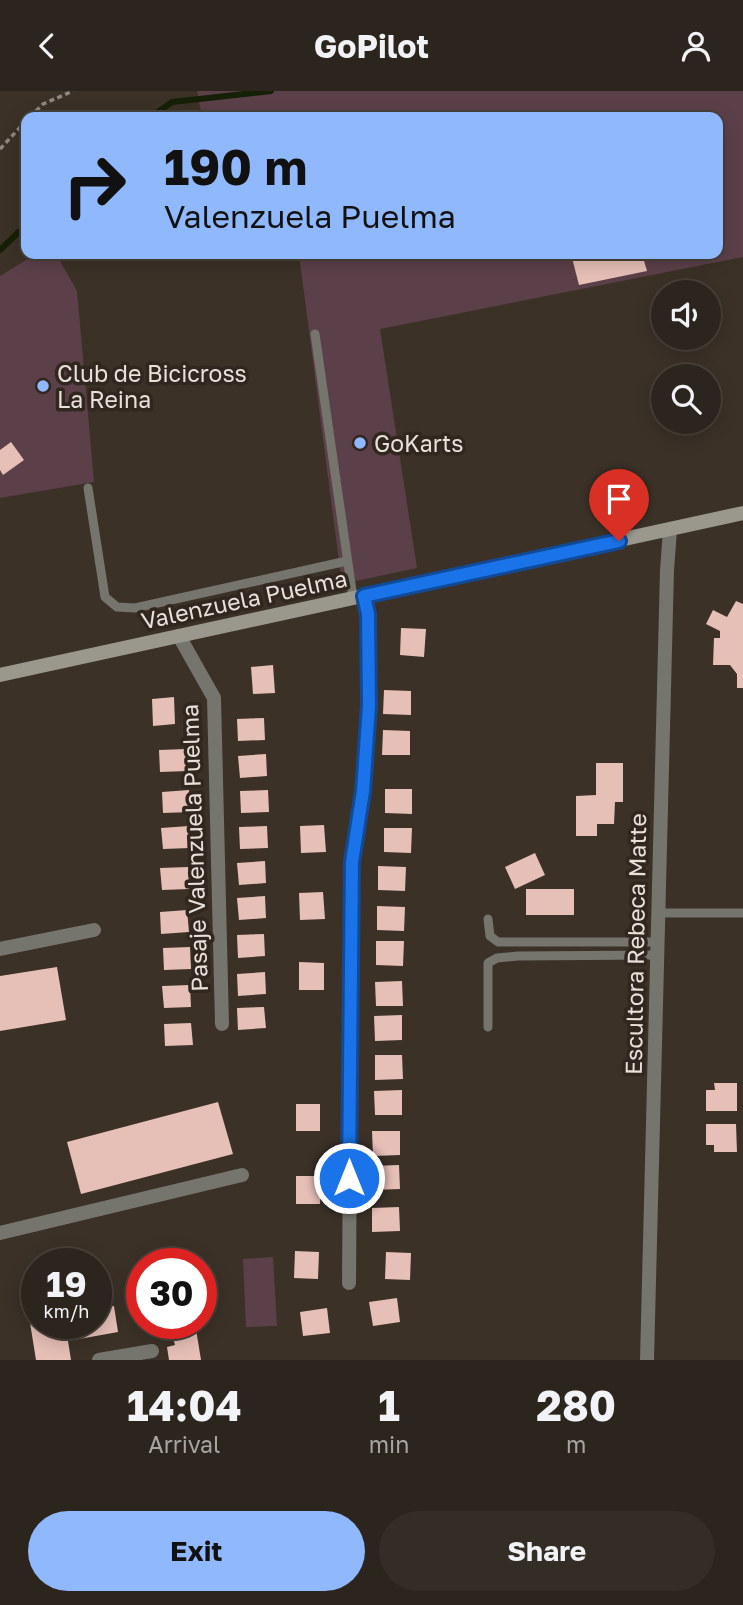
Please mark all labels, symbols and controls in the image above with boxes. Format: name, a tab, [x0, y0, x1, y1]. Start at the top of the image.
icon: back	[28, 27, 66, 65]
text: GoPilot	[314, 27, 429, 65]
icon: person	[677, 27, 715, 65]
text: 190 m	[164, 137, 307, 196]
icon: right	[49, 140, 140, 231]
text: Valenzuela Puelma	[164, 197, 456, 235]
map controls	[651, 280, 721, 434]
button: sound	[651, 280, 721, 350]
place label: Club de Bicicross La Reina	[57, 359, 247, 413]
button: search	[651, 364, 721, 434]
marker: Club de Bicicross La Reina	[35, 378, 51, 394]
place label: GoKarts	[374, 429, 463, 457]
marker: GoKarts	[352, 435, 368, 451]
pin	[589, 469, 649, 541]
icon: arrive	[600, 480, 638, 518]
street label: Valenzuela Puelma	[138, 563, 350, 635]
street label: Pasaje Valenzuela Puelma	[175, 704, 213, 992]
street label: Escultora Rebeca Matte	[619, 813, 651, 1075]
position arrow	[312, 1141, 386, 1215]
speed limit sign: 30	[126, 1248, 217, 1339]
text: 19	[46, 1263, 87, 1305]
text: km/h	[44, 1300, 89, 1322]
text: 14:04	[127, 1380, 242, 1430]
text: 1	[378, 1380, 400, 1430]
text: 280	[536, 1380, 616, 1430]
text: Arrival	[148, 1430, 220, 1458]
text: min	[369, 1430, 409, 1458]
text: m	[566, 1430, 586, 1458]
button: Exit	[28, 1511, 365, 1591]
button: Share	[379, 1511, 715, 1591]

